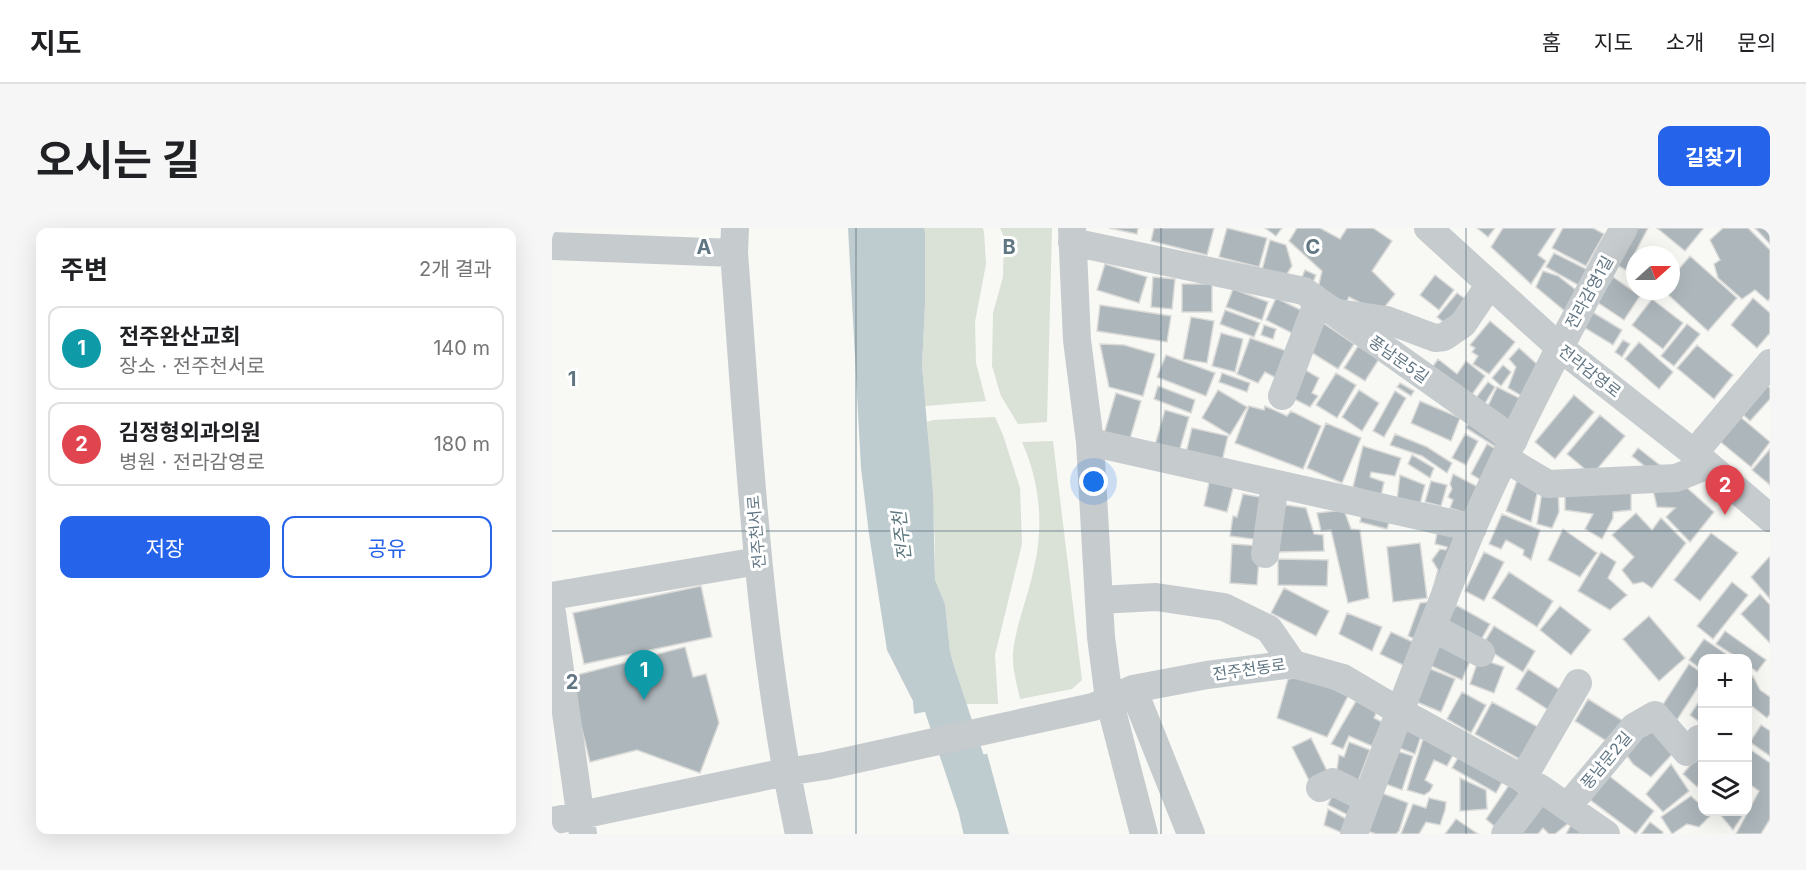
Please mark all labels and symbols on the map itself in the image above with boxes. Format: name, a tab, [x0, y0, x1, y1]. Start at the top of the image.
text: A	[697, 235, 712, 259]
text: B	[1002, 235, 1016, 259]
text: C	[1306, 235, 1320, 259]
north arrow	[1626, 246, 1680, 300]
street label: 전라감영1길	[1561, 252, 1617, 332]
street label: 풍남문5길	[1365, 331, 1433, 387]
street label: 전라감영로	[1555, 340, 1625, 402]
text: 1	[568, 367, 576, 391]
pin: 2	[1706, 466, 1744, 515]
your location	[1079, 467, 1108, 496]
street label: 전주천서로	[743, 494, 769, 570]
water label: 전주천	[888, 508, 915, 562]
pin: 1	[624, 650, 664, 700]
street label: 전주천동로	[1211, 654, 1287, 684]
text: 2	[566, 670, 578, 694]
street label: 풍남문2길	[1576, 727, 1636, 793]

